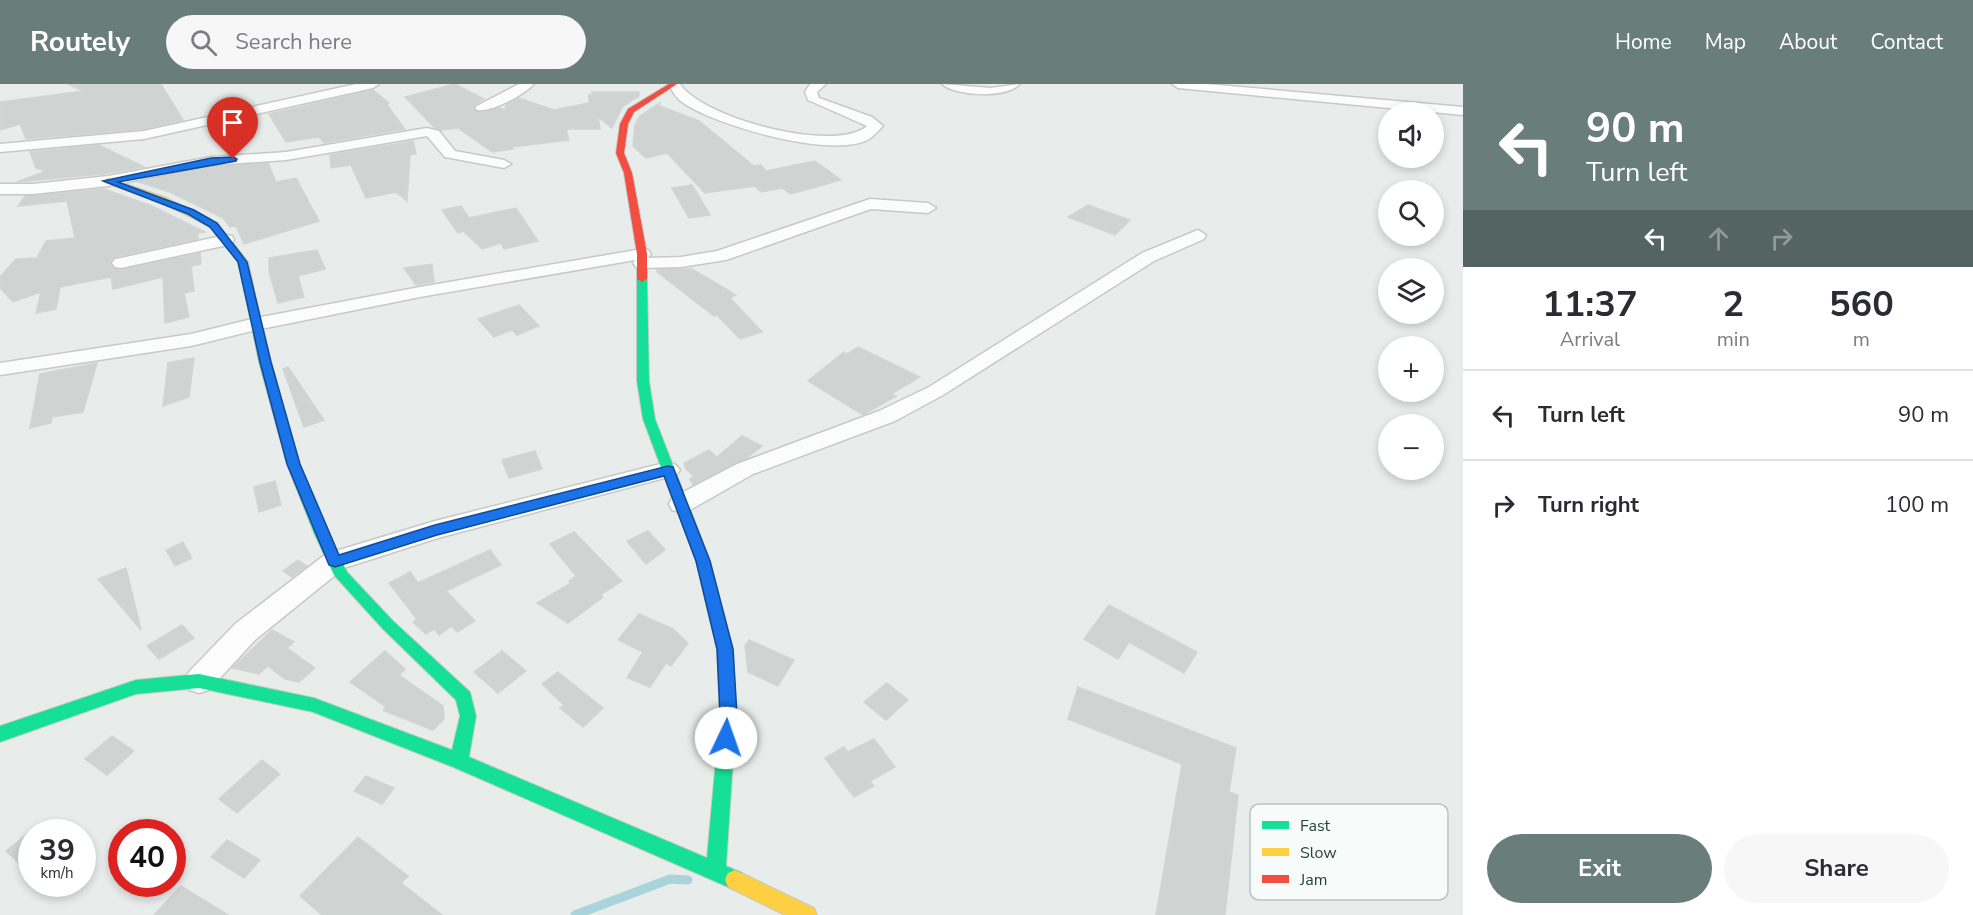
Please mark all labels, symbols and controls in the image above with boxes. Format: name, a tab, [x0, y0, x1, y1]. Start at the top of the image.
search box	[166, 15, 586, 69]
text: Routely	[30, 23, 130, 61]
icon: search	[187, 26, 220, 59]
text: Search here	[235, 27, 352, 57]
text: Home	[1615, 28, 1672, 56]
text: Map	[1705, 28, 1746, 56]
text: About	[1779, 28, 1837, 56]
text: Contact	[1870, 28, 1943, 56]
pin	[207, 97, 258, 159]
text: 90 m	[1586, 100, 1685, 157]
map controls	[1378, 102, 1444, 480]
button: sound	[1378, 102, 1444, 168]
icon: arrive	[216, 106, 249, 139]
icon: left	[1487, 108, 1565, 186]
text: Turn left	[1586, 154, 1687, 191]
button: search	[1378, 180, 1444, 246]
icon: left	[1639, 222, 1672, 255]
icon: ahead	[1702, 222, 1735, 255]
icon: right	[1765, 222, 1798, 255]
button: layers	[1378, 258, 1444, 324]
text: 11:37	[1542, 280, 1638, 329]
text: 2	[1722, 280, 1744, 329]
text: 560	[1829, 280, 1894, 329]
text: Arrival	[1560, 326, 1620, 353]
text: min	[1717, 326, 1750, 353]
text: m	[1853, 326, 1870, 353]
button: +	[1378, 336, 1444, 402]
icon: left	[1487, 399, 1520, 432]
text: Turn left	[1538, 400, 1625, 430]
text: 90 m	[1898, 400, 1949, 430]
button: −	[1378, 414, 1444, 480]
icon: right	[1487, 489, 1520, 522]
text: Turn right	[1538, 490, 1639, 520]
text: 100 m	[1885, 490, 1949, 520]
position arrow	[694, 706, 758, 770]
legend	[1250, 804, 1448, 900]
text: Fast	[1300, 815, 1331, 837]
speed limit sign: 40	[108, 819, 186, 897]
text: 39	[39, 830, 75, 871]
button: Exit	[1487, 834, 1712, 903]
button: Share	[1724, 834, 1949, 903]
text: Slow	[1300, 842, 1337, 864]
text: km/h	[40, 863, 74, 883]
text: Jam	[1299, 869, 1327, 891]

